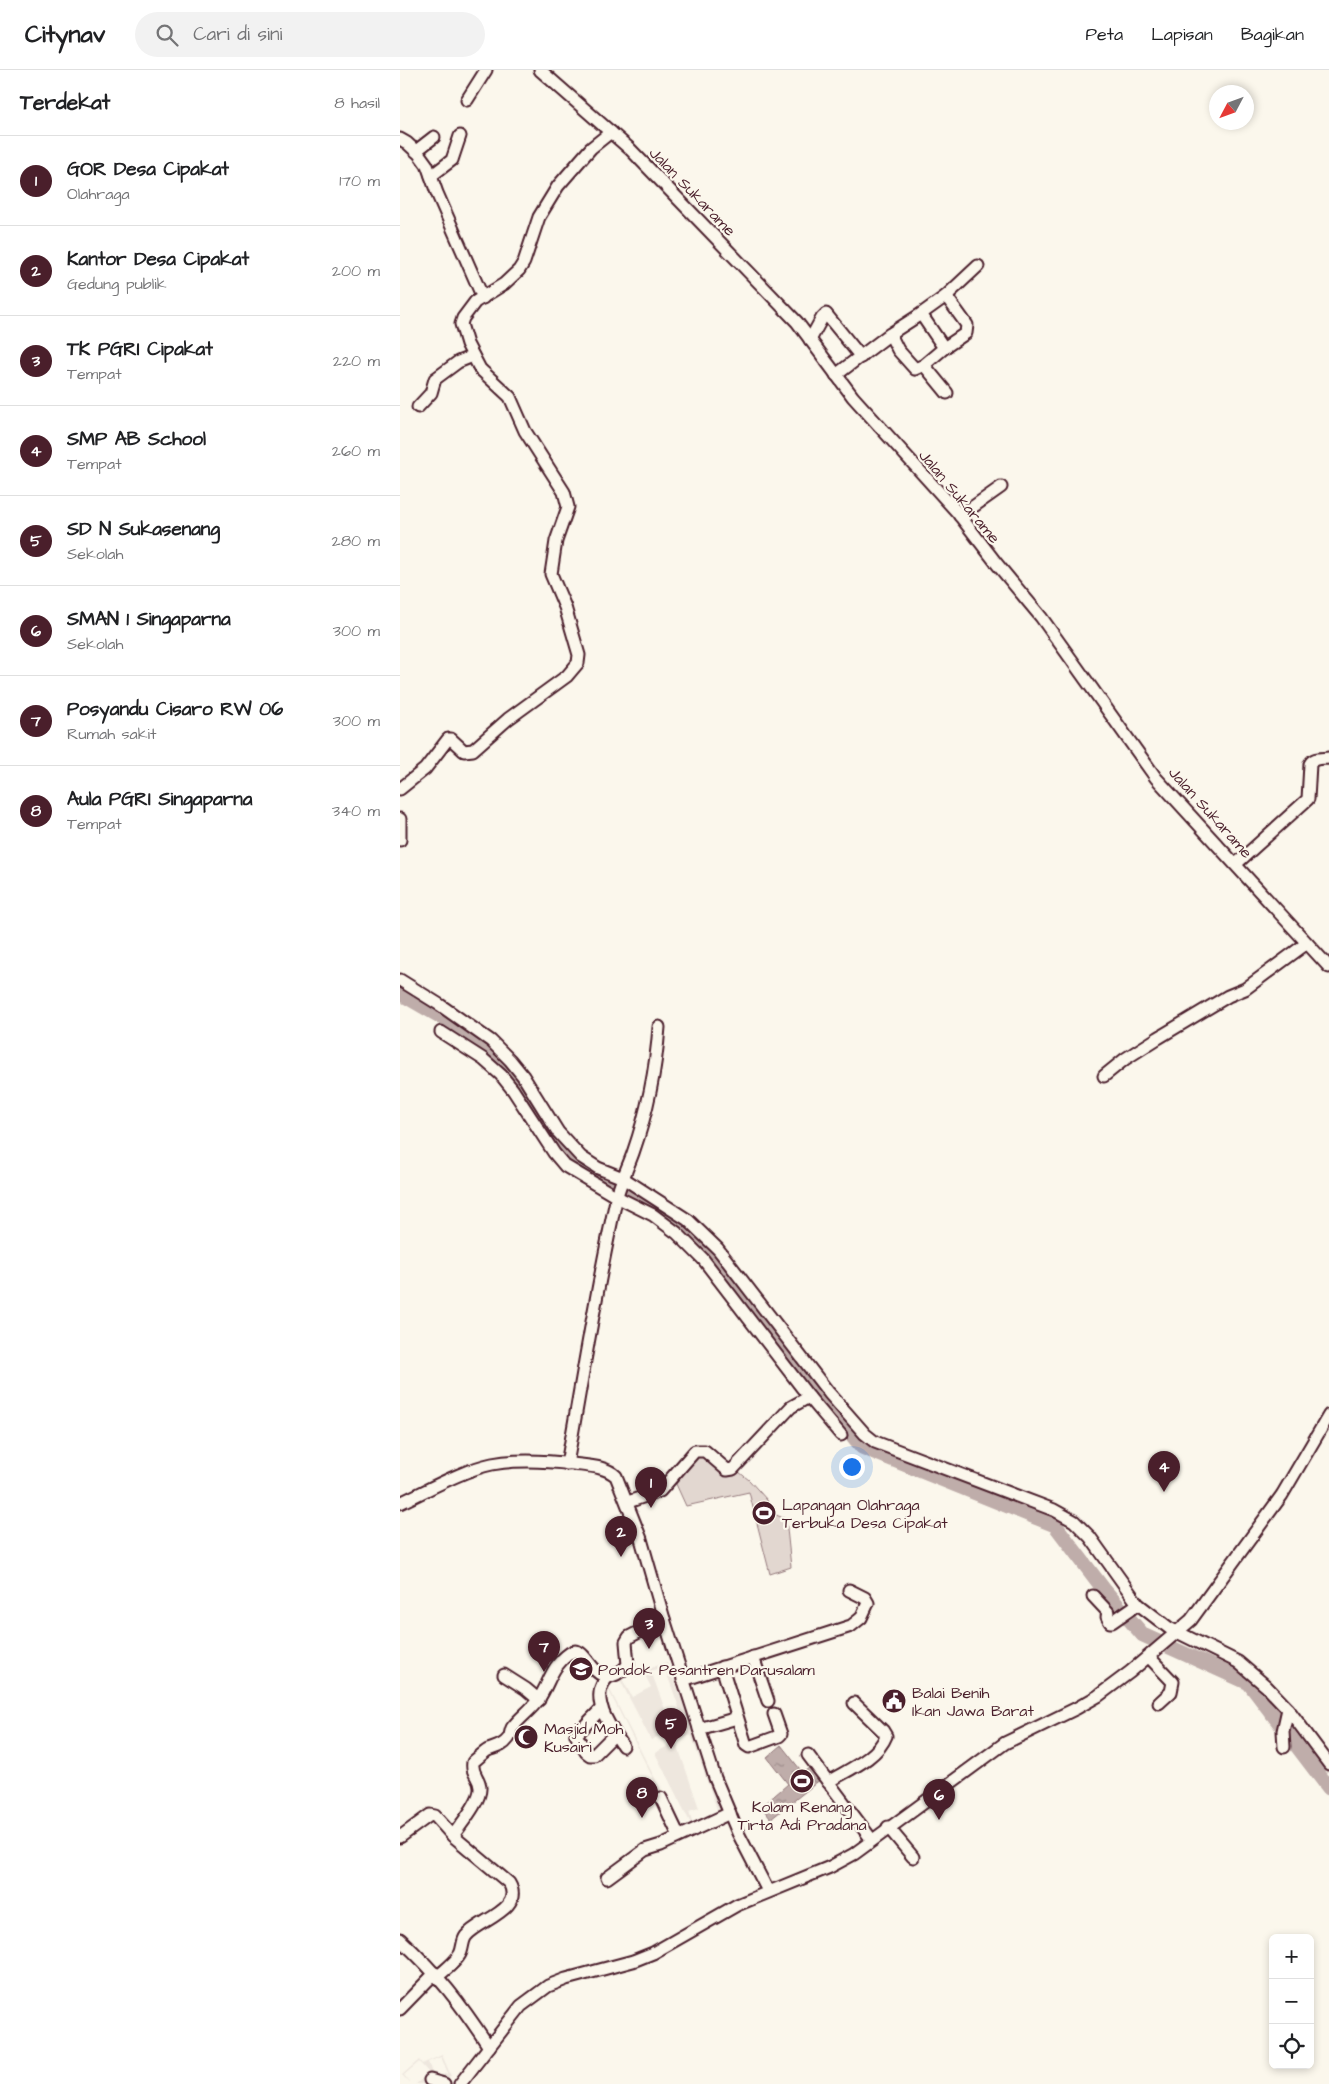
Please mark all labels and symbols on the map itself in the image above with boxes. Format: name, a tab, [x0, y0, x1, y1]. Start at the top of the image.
north arrow	[1209, 85, 1254, 130]
street label: Jalan Sukarame	[644, 142, 741, 241]
street label: Jalan Sukarame	[913, 445, 1005, 548]
street label: Jalan Sukarame	[1163, 762, 1258, 863]
pin: 4	[1148, 1451, 1180, 1492]
your location	[839, 1454, 865, 1480]
pin: 1	[635, 1467, 667, 1508]
place label: Lapangan Olahraga Terbuka Desa Cipakat	[782, 1494, 948, 1534]
sports icon: Lapangan Olahraga Terbuka Desa Cipakat	[751, 1500, 777, 1526]
pin: 2	[605, 1516, 637, 1557]
pin: 3	[633, 1608, 665, 1649]
pin: 7	[528, 1631, 560, 1672]
school or university icon: Pondok Pesantren Darusalam	[568, 1656, 594, 1682]
place label: Pondok Pesantren Darusalam	[598, 1659, 815, 1681]
place label: Balai Benih Ikan Jawa Barat	[912, 1682, 1034, 1722]
public building icon: Balai Benih Ikan Jawa Barat	[881, 1688, 907, 1714]
pin: 5	[655, 1708, 687, 1749]
place label: Masjid Moh Kusairi	[544, 1718, 624, 1758]
mosque icon: Masjid Moh Kusairi	[513, 1724, 539, 1750]
sports icon: Kolam Renang Tirta Adi Pradana	[789, 1768, 815, 1794]
pin: 8	[626, 1777, 658, 1818]
pin: 6	[923, 1779, 955, 1820]
place label: Kolam Renang Tirta Adi Pradana	[737, 1796, 867, 1836]

